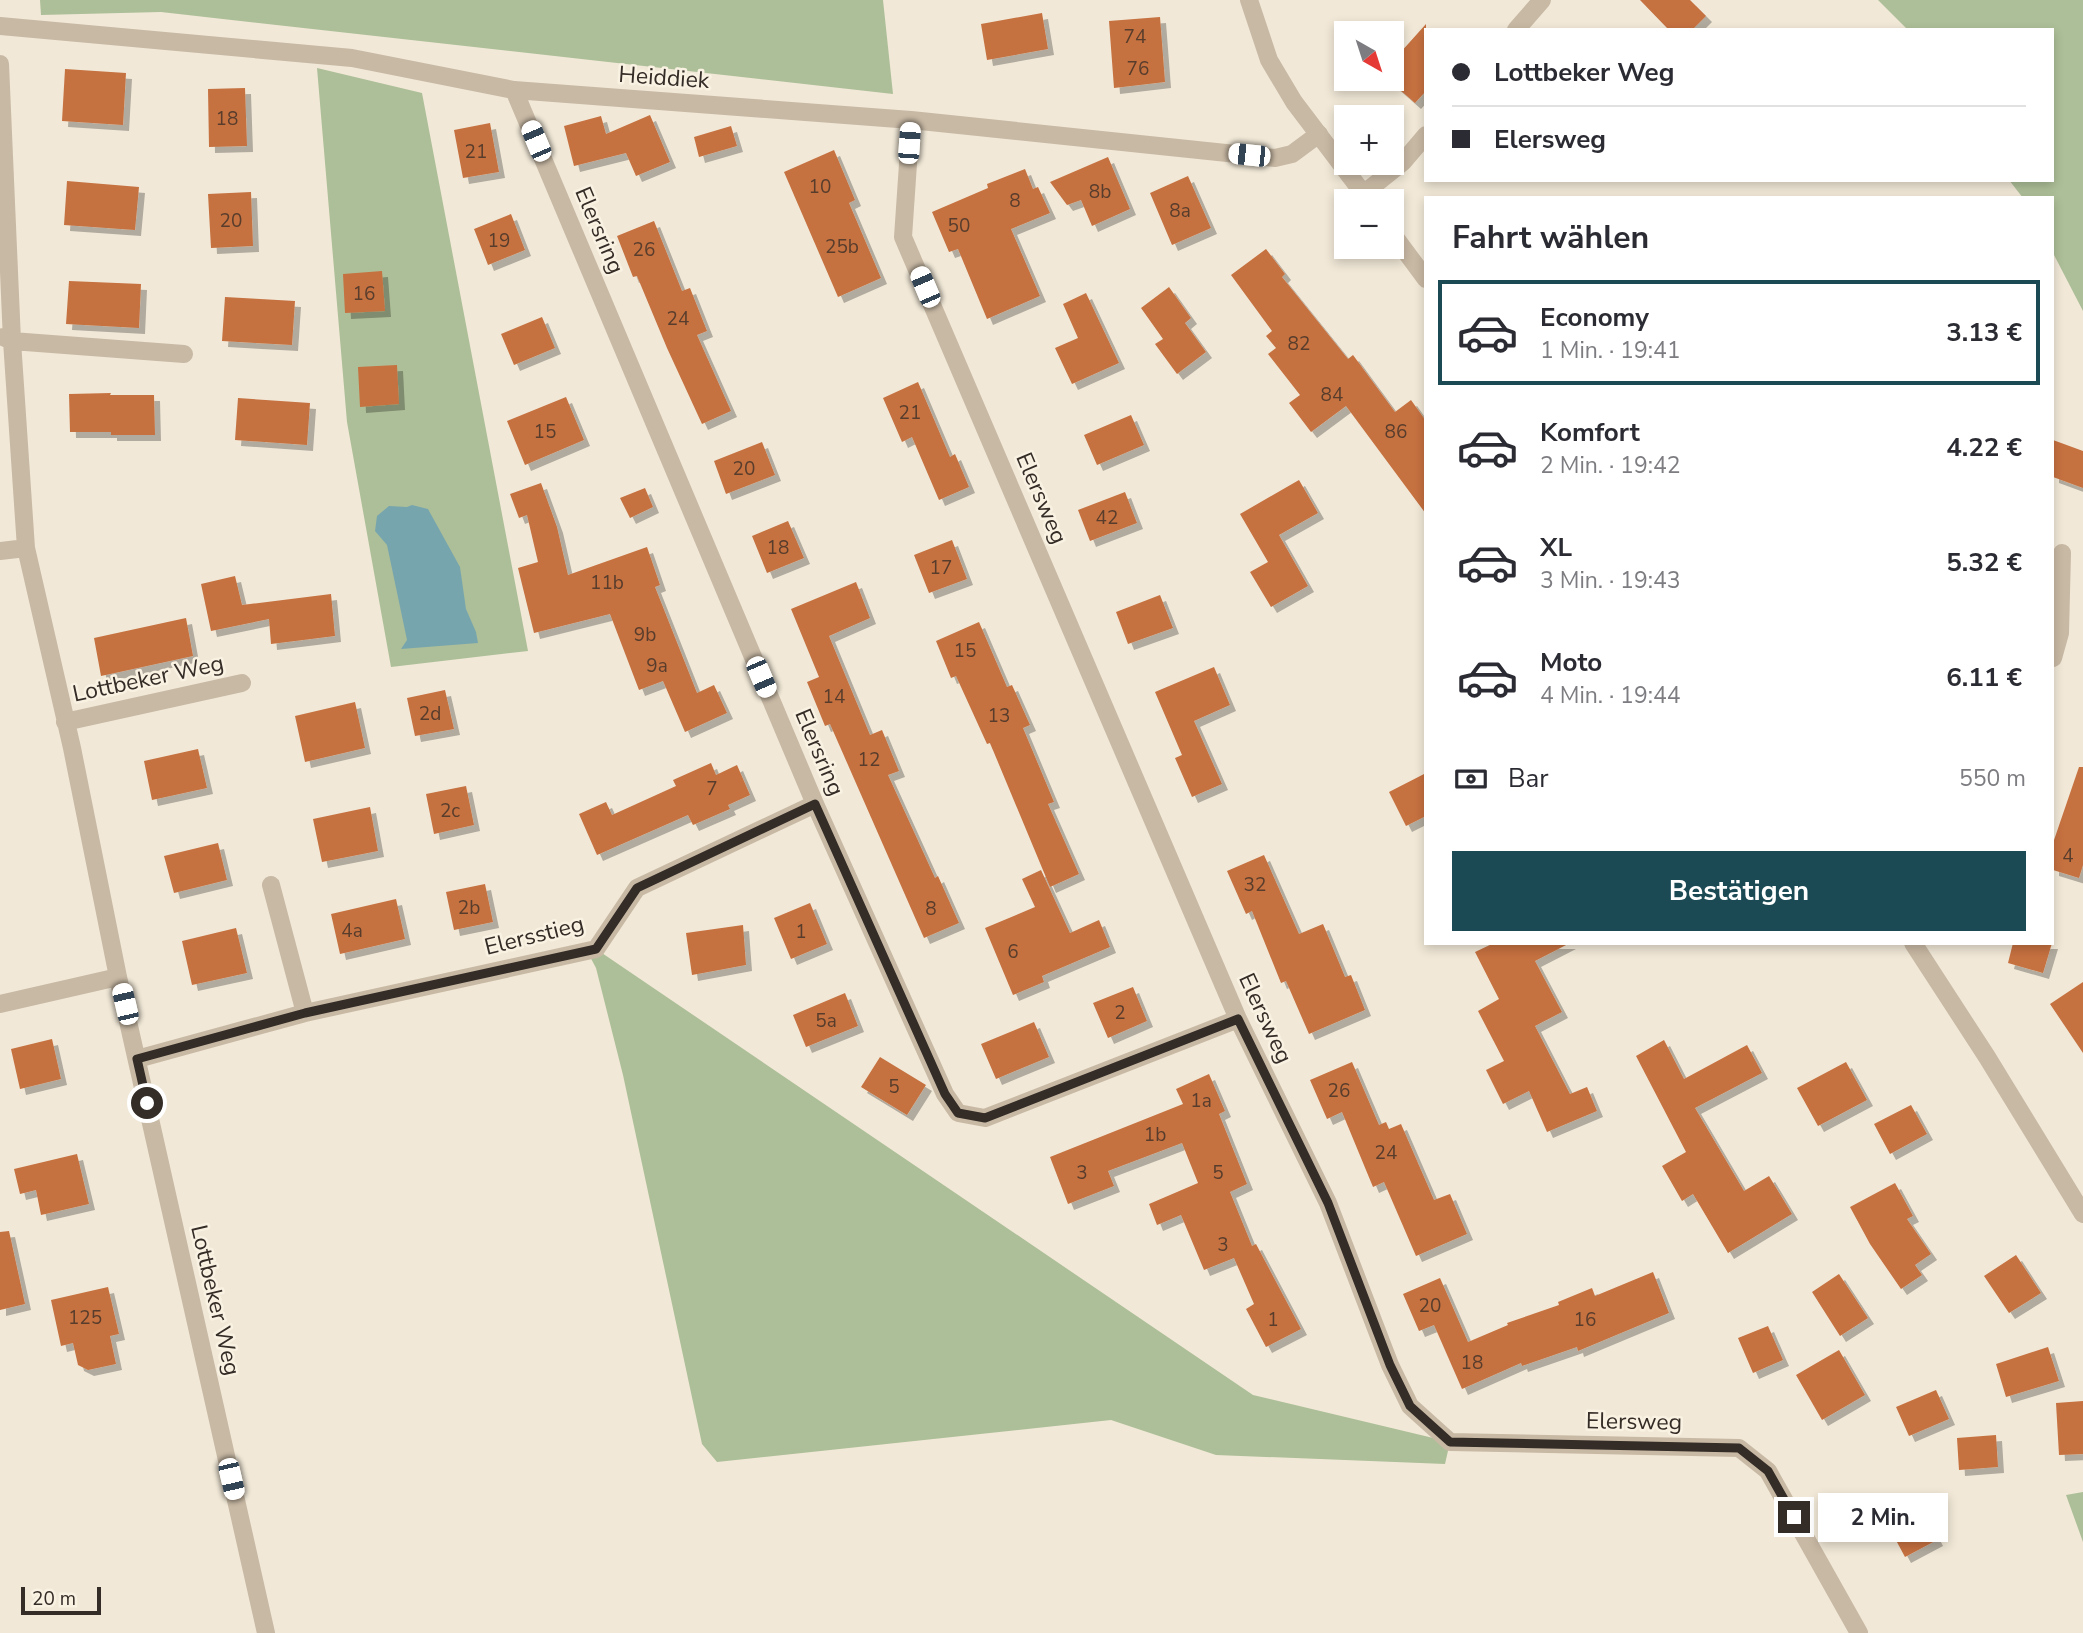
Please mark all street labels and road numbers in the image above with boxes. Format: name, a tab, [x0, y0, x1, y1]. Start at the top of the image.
street label: Heiddiek	[618, 59, 711, 96]
street label: Elersring	[567, 182, 632, 278]
street label: Elersweg	[1008, 448, 1075, 549]
street label: Lottbeker Weg	[70, 647, 227, 710]
street label: Elersring	[787, 704, 852, 800]
street label: Elersstieg	[481, 908, 587, 963]
street label: Elersweg	[1231, 968, 1300, 1068]
street label: Lottbeker Weg	[183, 1222, 248, 1379]
street label: Elersweg	[1586, 1405, 1682, 1438]

